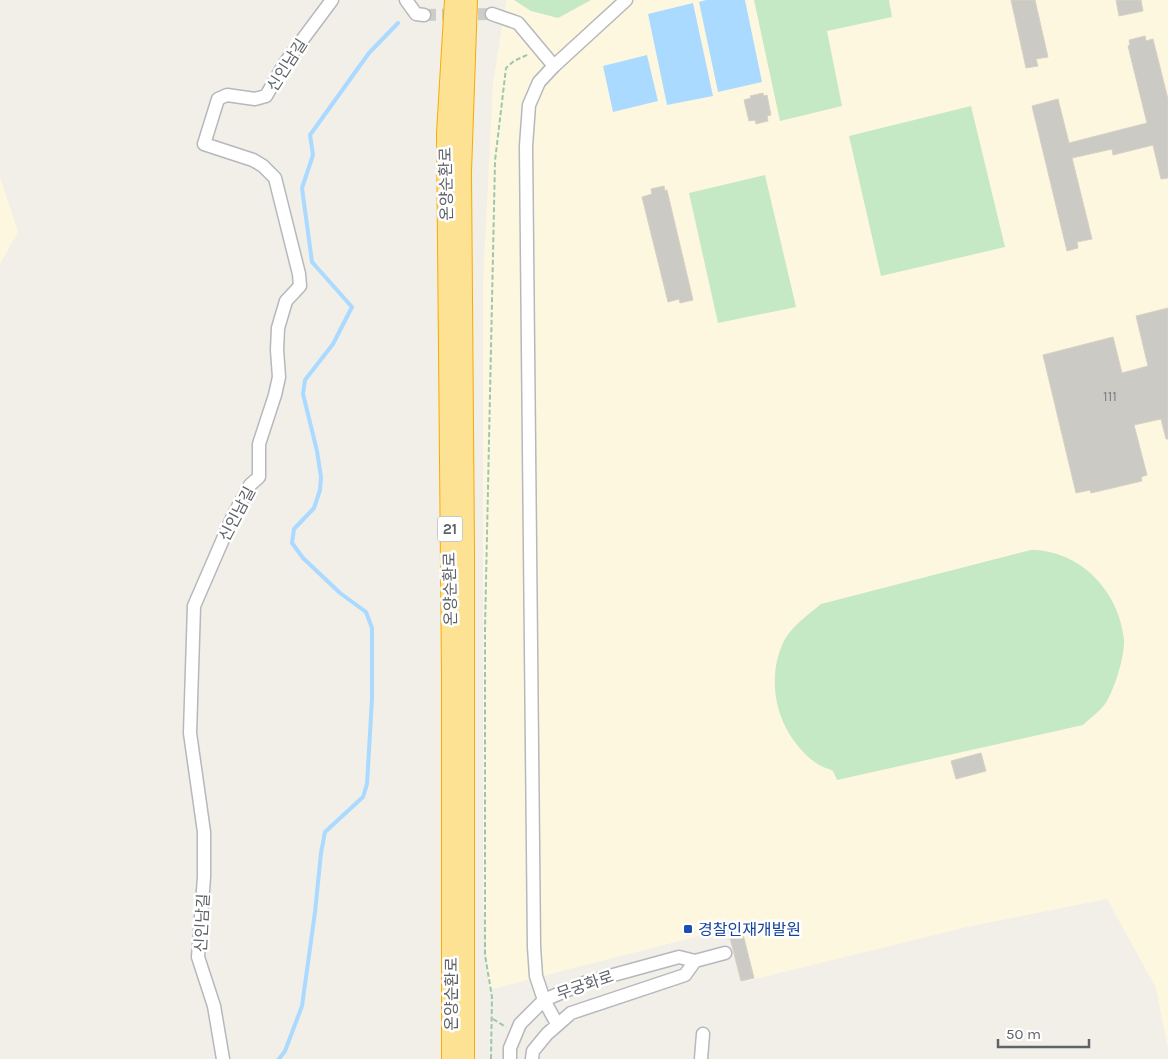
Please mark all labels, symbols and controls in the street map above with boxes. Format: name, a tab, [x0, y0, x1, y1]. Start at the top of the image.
street label: 신인남길	[263, 35, 311, 95]
street label: 온양순환로	[436, 147, 456, 221]
house number: 111	[1103, 388, 1117, 405]
street label: 신인남길	[215, 484, 259, 544]
road number: 21	[438, 516, 462, 542]
street label: 온양순환로	[440, 552, 460, 626]
street label: 신인남길	[191, 893, 213, 953]
place label: 경찰인재개발원	[698, 920, 801, 939]
marker: 경찰인재개발원	[682, 923, 694, 935]
street label: 온양순환로	[442, 957, 461, 1031]
street label: 무궁화로	[554, 966, 616, 1004]
scale bar	[998, 1016, 1089, 1048]
text: 50 m	[1006, 1025, 1041, 1043]

